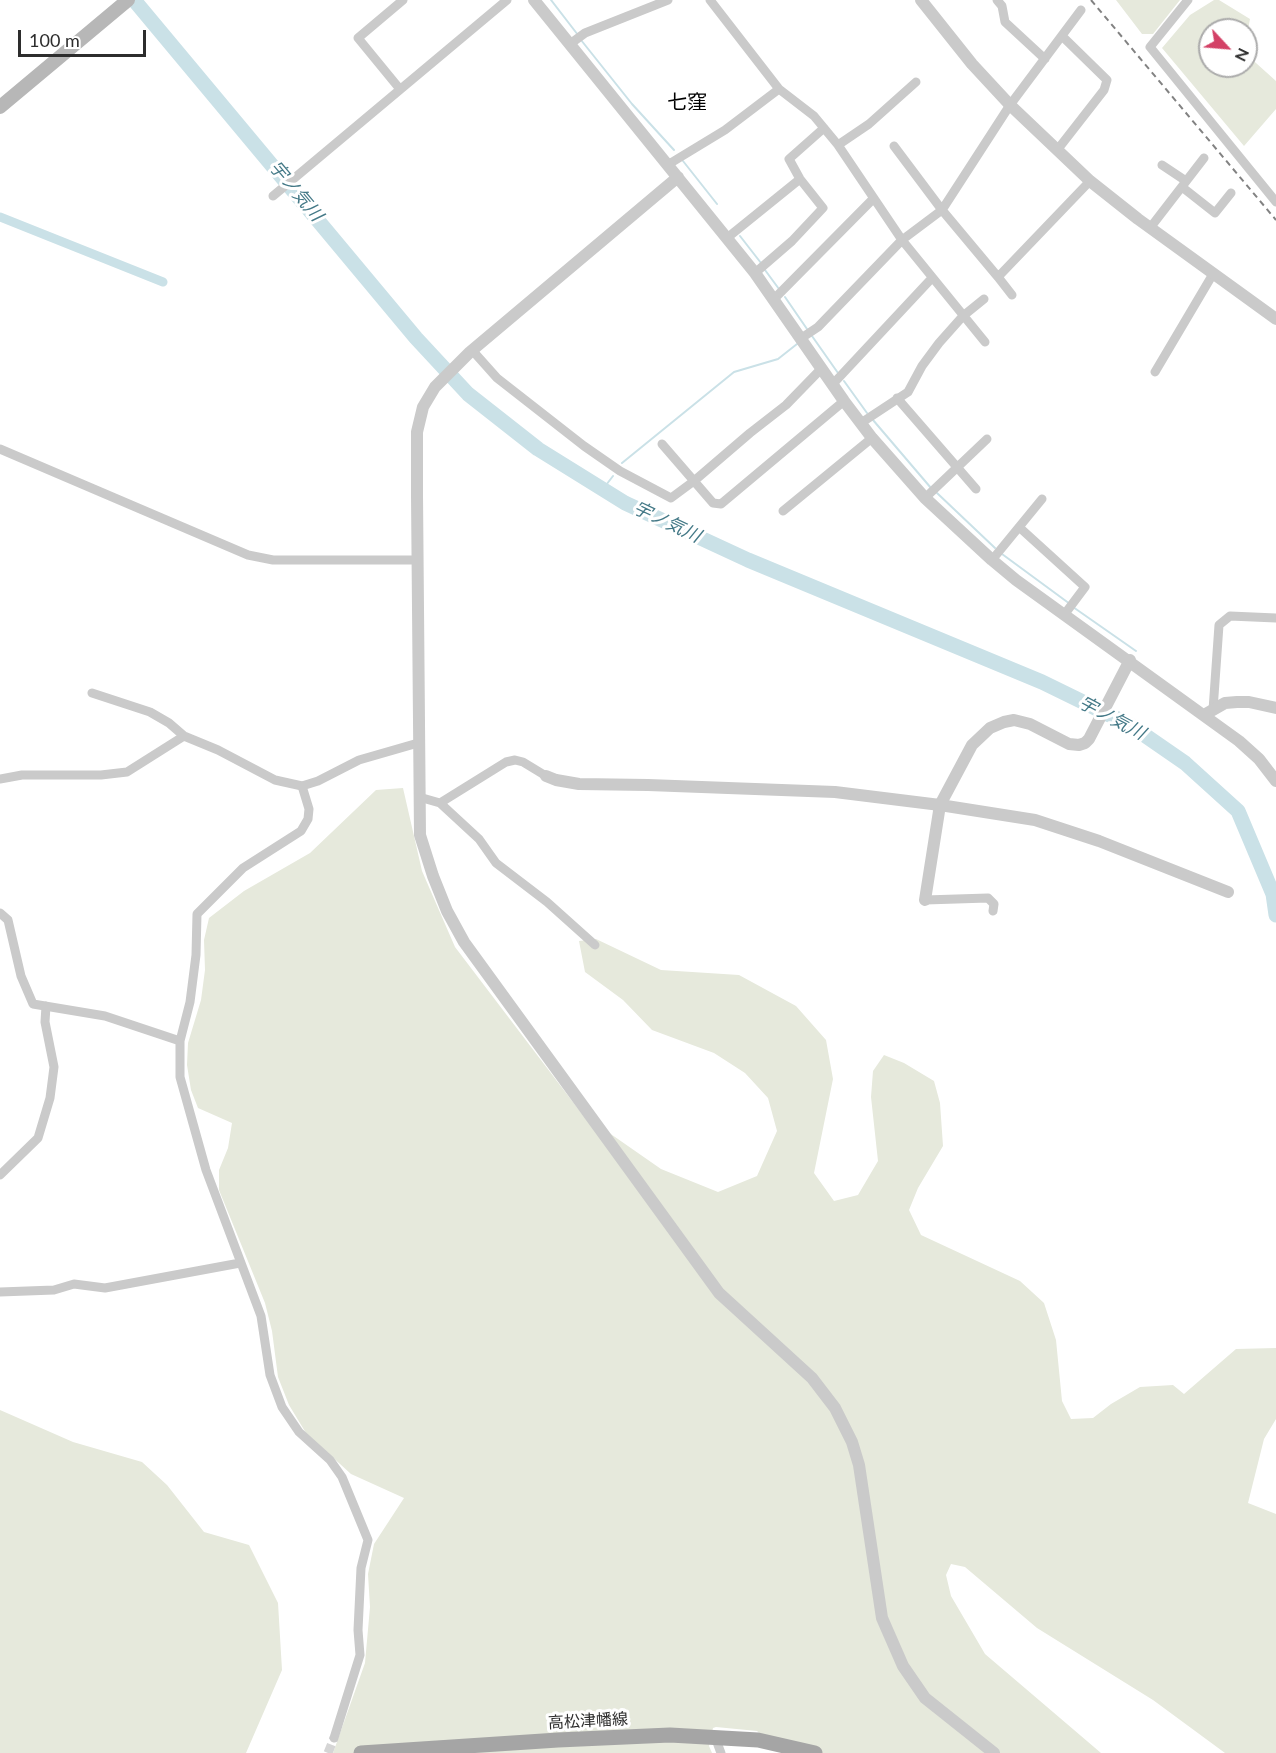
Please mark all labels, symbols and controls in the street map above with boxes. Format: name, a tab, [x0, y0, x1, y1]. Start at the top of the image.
scale bar	[21, 18, 148, 56]
north arrow	[1198, 18, 1258, 78]
text: 100 m	[29, 29, 80, 51]
text: N	[1232, 46, 1254, 65]
district label: 七窪	[667, 91, 707, 115]
water label: 宇ノ気川	[265, 156, 327, 226]
water label: 宇ノ気川	[630, 497, 704, 547]
water label: 宇ノ気川	[1075, 692, 1149, 744]
street label: 高松津幡線	[548, 1709, 628, 1733]

